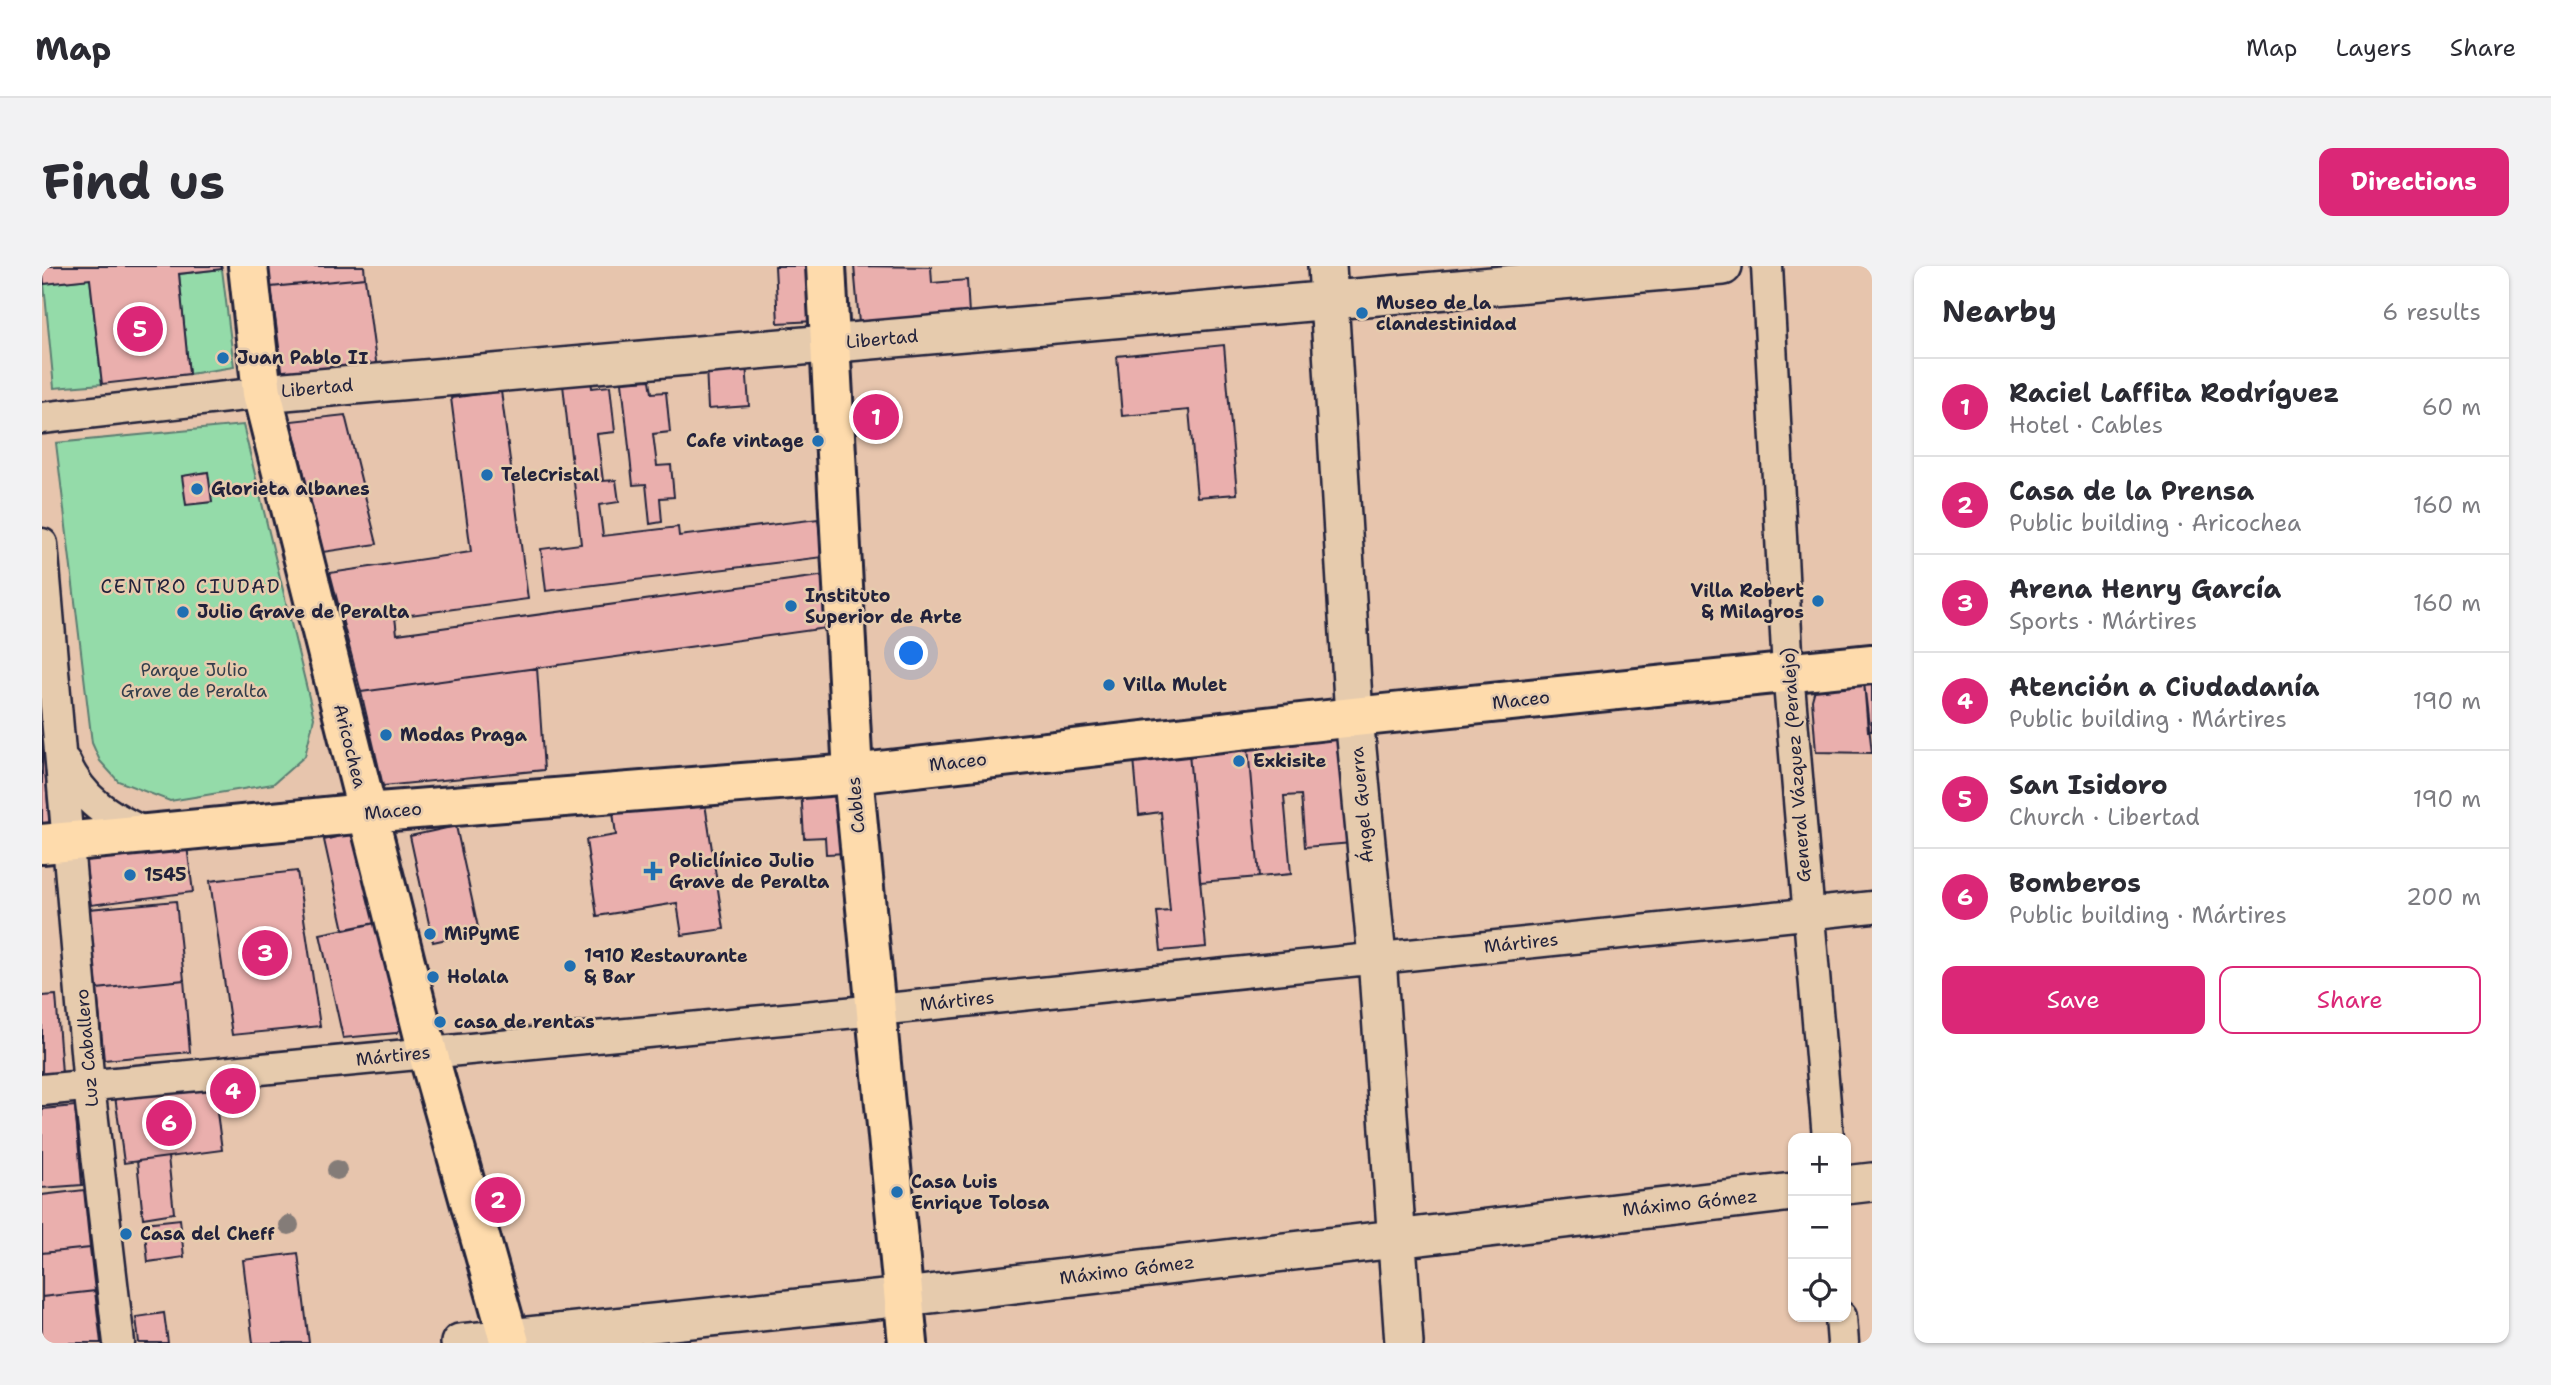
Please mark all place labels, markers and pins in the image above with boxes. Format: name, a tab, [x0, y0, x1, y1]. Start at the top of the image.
place label: Museo de la clandestinidad	[1376, 291, 1517, 336]
pin: 5	[117, 303, 163, 355]
marker: Museo de la clandestinidad	[1354, 305, 1370, 321]
place label: Juan Pablo II	[237, 346, 368, 370]
marker: Juan Pablo II	[215, 350, 231, 366]
pin: 1	[853, 391, 899, 443]
place label: Cafe vintage	[686, 429, 804, 453]
marker: Cafe vintage	[810, 433, 826, 449]
place label: TeleCristal	[501, 463, 600, 487]
marker: TeleCristal	[479, 467, 495, 483]
place label: Glorieta albanes	[211, 477, 370, 501]
marker: Glorieta albanes	[189, 481, 205, 497]
place label: Villa Robert & Milagros	[1690, 579, 1804, 624]
place label: Instituto Superior de Arte	[805, 584, 962, 629]
marker: Villa Robert & Milagros	[1810, 593, 1826, 609]
marker: Instituto Superior de Arte	[783, 598, 799, 614]
place label: Julio Grave de Peralta	[197, 600, 410, 624]
marker: Julio Grave de Peralta	[175, 604, 191, 620]
place label: Villa Mulet	[1123, 673, 1227, 697]
marker: Villa Mulet	[1101, 677, 1117, 693]
place label: Modas Praga	[400, 723, 528, 747]
marker: Modas Praga	[378, 727, 394, 743]
place label: Exkisite	[1253, 749, 1326, 773]
marker: Exkisite	[1231, 753, 1247, 769]
place label: Policlínico Julio Grave de Peralta	[669, 849, 830, 894]
marker: Policlínico Julio Grave de Peralta	[643, 861, 663, 881]
place label: 1545	[144, 863, 187, 887]
marker: 1545	[122, 867, 138, 883]
place label: MiPyME	[444, 922, 520, 946]
marker: MiPyME	[422, 926, 438, 942]
pin: 3	[242, 927, 288, 979]
place label: 1910 Restaurante & Bar	[584, 944, 748, 989]
marker: 1910 Restaurante & Bar	[562, 958, 578, 974]
place label: Holala	[447, 965, 509, 989]
marker: Holala	[425, 969, 441, 985]
place label: casa de rentas	[454, 1010, 595, 1034]
marker: casa de rentas	[432, 1014, 448, 1030]
pin: 4	[210, 1065, 256, 1117]
pin: 6	[146, 1097, 192, 1149]
place label: Casa Luis Enrique Tolosa	[911, 1170, 1050, 1215]
pin: 2	[475, 1174, 521, 1226]
marker: Casa Luis Enrique Tolosa	[889, 1184, 905, 1200]
place label: Casa del Cheff	[140, 1222, 275, 1246]
marker: Casa del Cheff	[118, 1226, 134, 1242]

